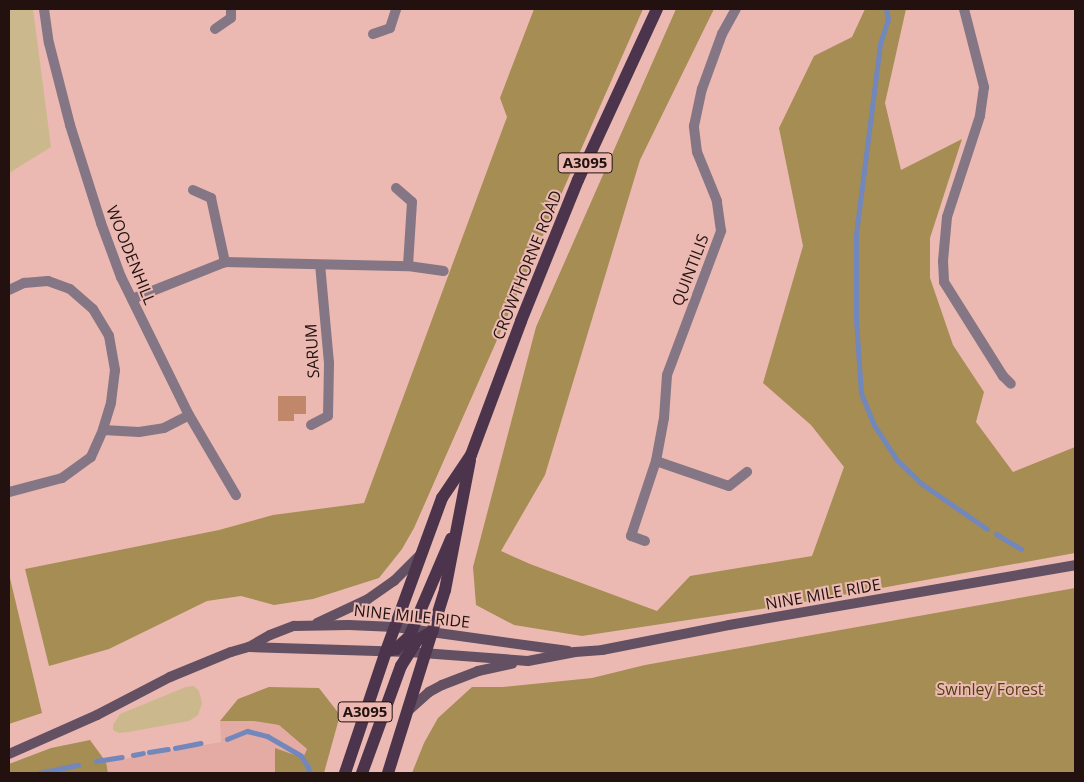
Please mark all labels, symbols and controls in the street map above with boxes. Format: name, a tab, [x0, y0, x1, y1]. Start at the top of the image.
road number: A3095	[558, 150, 612, 176]
street label: CROWTHORNE ROAD	[488, 188, 566, 342]
street label: WOODENHILL	[102, 203, 160, 307]
street label: QUINTILIS	[668, 231, 712, 309]
street label: SARUM	[301, 323, 323, 379]
street label: NINE MILE RIDE	[764, 574, 882, 614]
street label: NINE MILE RIDE	[353, 600, 471, 632]
park label: Swinley Forest	[937, 679, 1043, 699]
road number: A3095	[338, 700, 392, 724]

